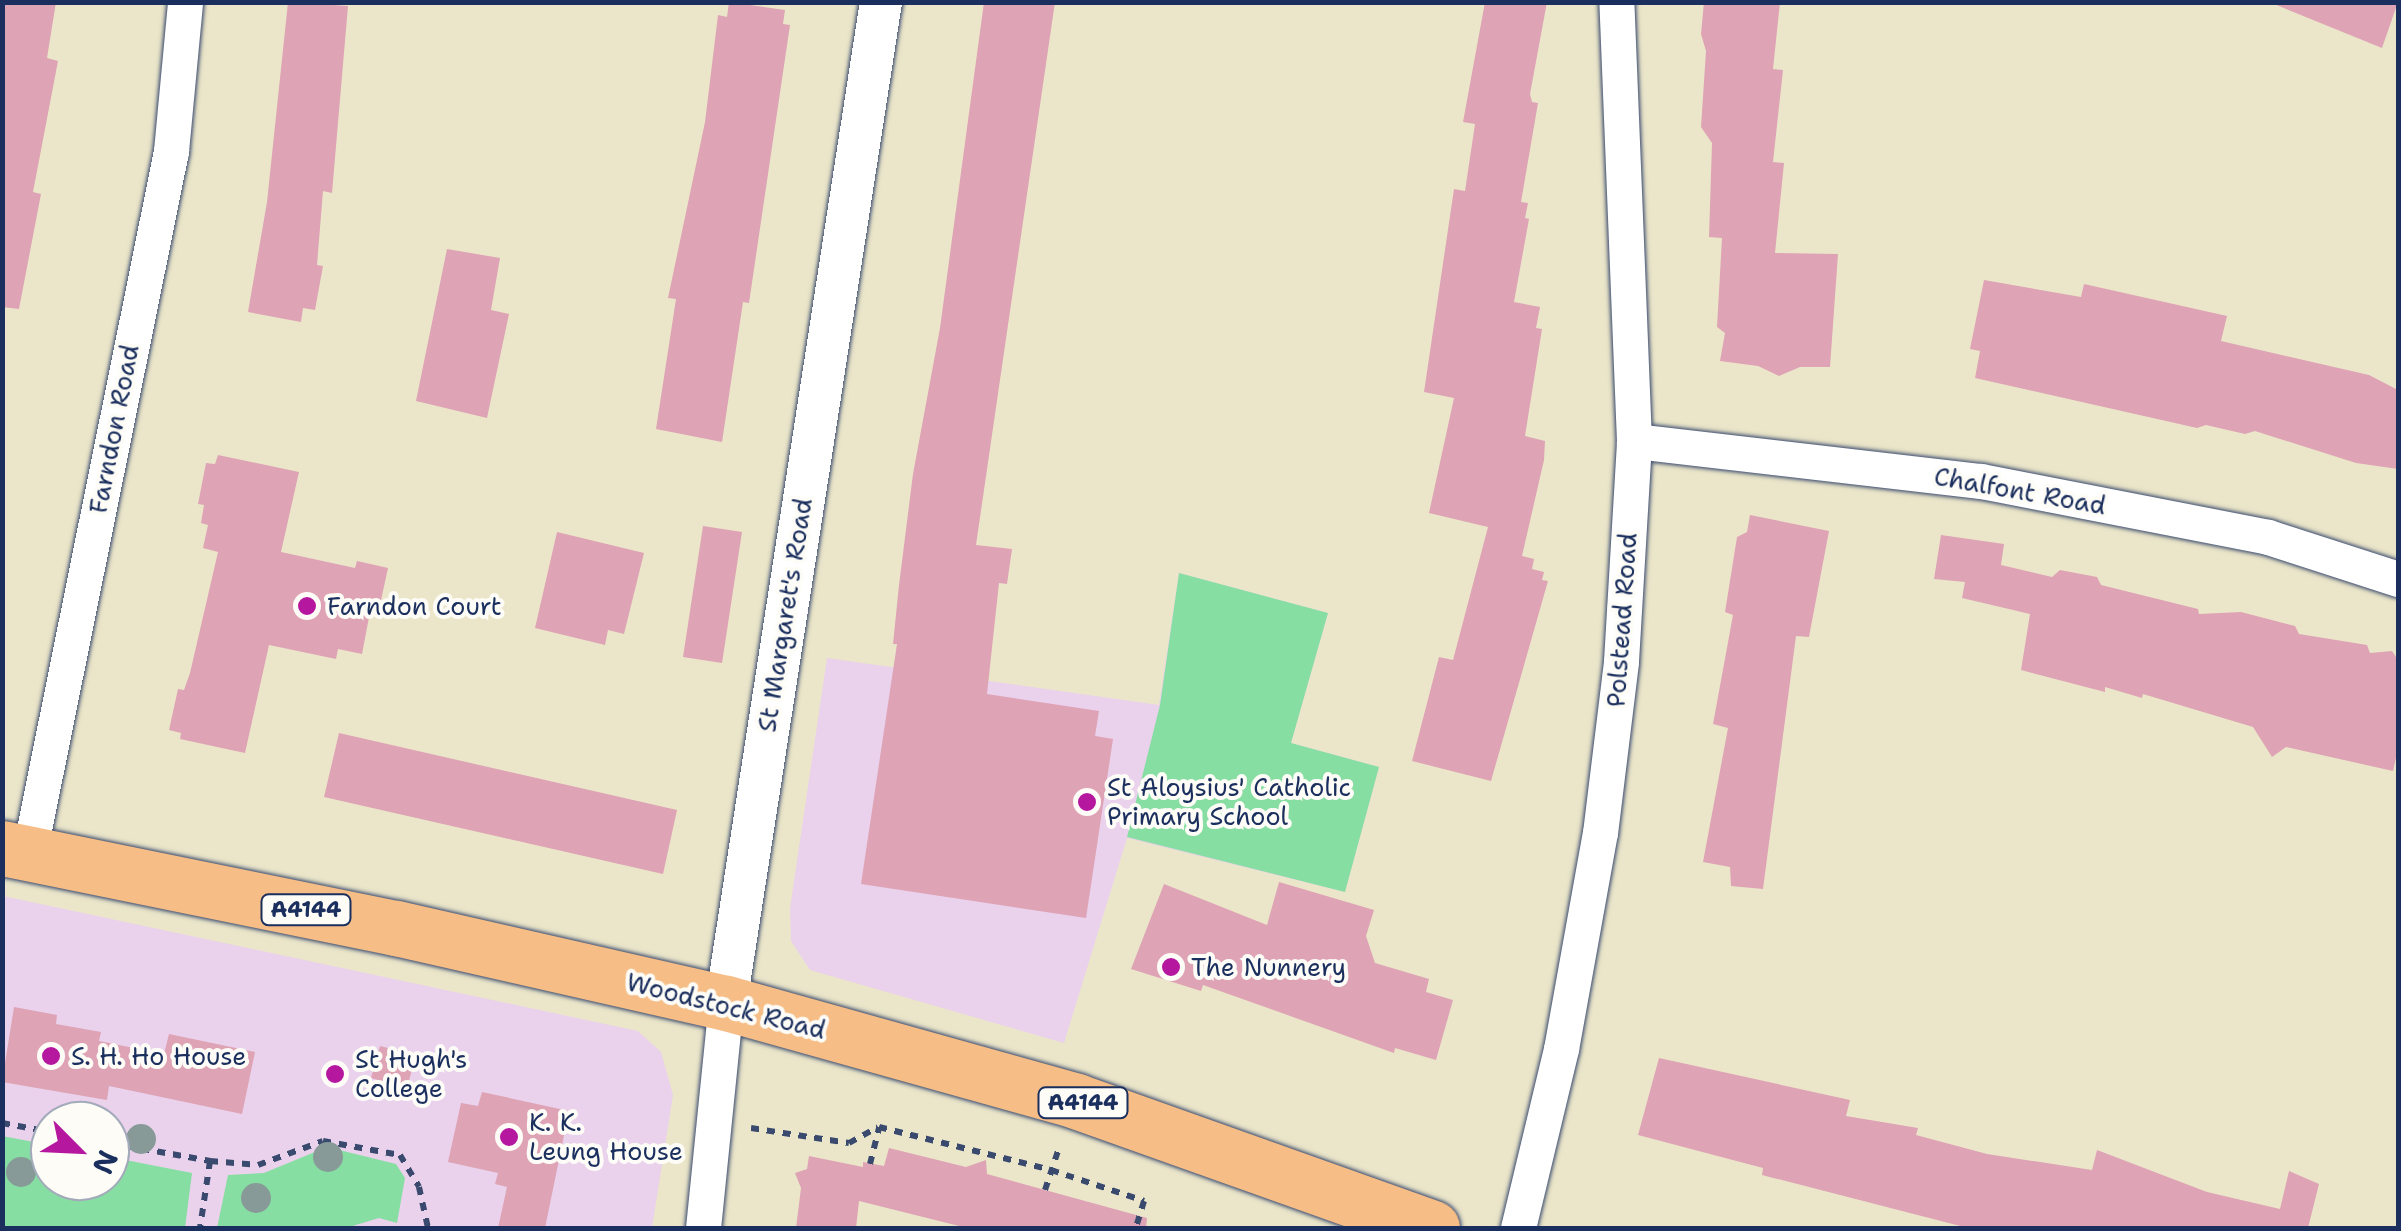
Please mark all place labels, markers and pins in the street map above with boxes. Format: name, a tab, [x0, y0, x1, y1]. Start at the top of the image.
place label: Farndon Court	[327, 591, 502, 621]
marker: Farndon Court	[296, 595, 318, 617]
place label: St Aloysius' Catholic Primary School	[1107, 773, 1351, 832]
marker: St Aloysius' Catholic Primary School	[1076, 791, 1098, 813]
place label: The Nunnery	[1191, 952, 1346, 982]
marker: The Nunnery	[1160, 956, 1182, 978]
place label: S. H. Ho House	[71, 1041, 246, 1071]
marker: S. H. Ho House	[40, 1045, 62, 1067]
place label: St Hugh's College	[355, 1045, 467, 1104]
marker: St Hugh's College	[324, 1063, 346, 1085]
place label: K. K. Leung House	[529, 1108, 683, 1167]
marker: K. K. Leung House	[498, 1126, 520, 1148]

